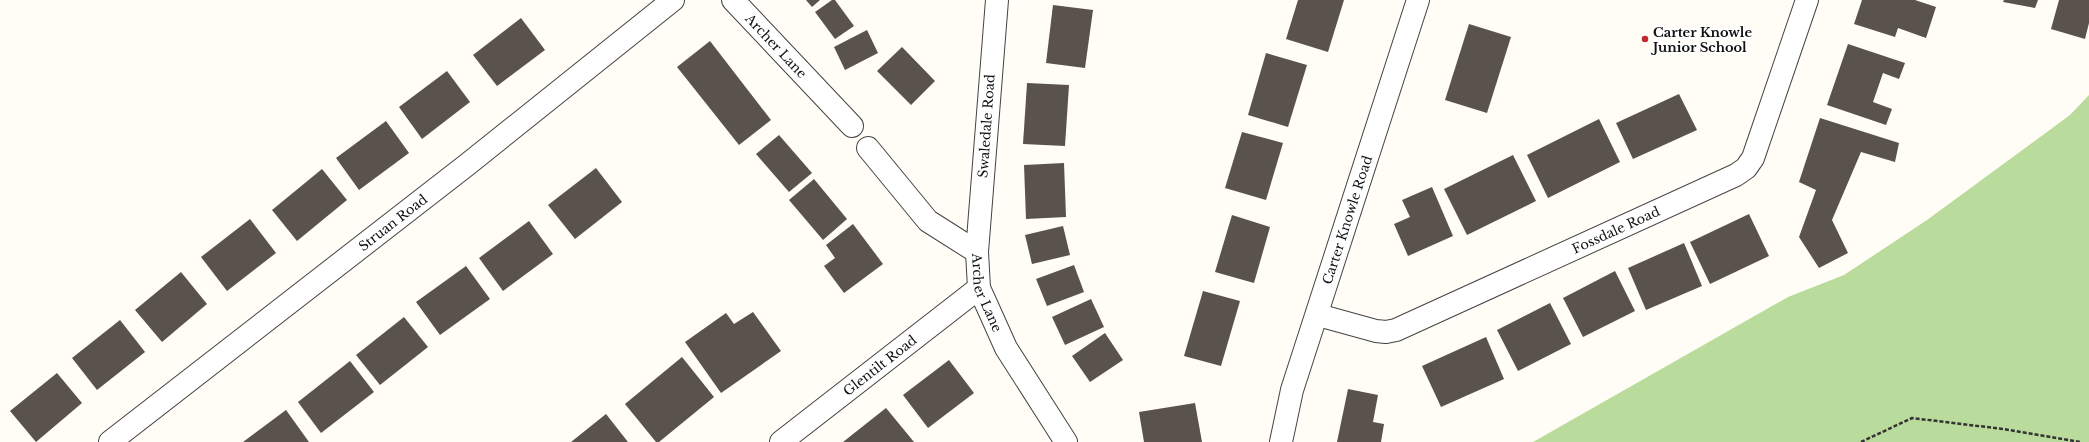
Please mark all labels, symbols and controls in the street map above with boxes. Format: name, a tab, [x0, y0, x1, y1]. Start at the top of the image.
street label: Archer Lane	[741, 10, 810, 82]
place label: Carter Knowle Junior School	[1650, 24, 1752, 56]
marker: Carter Knowle Junior School	[1640, 34, 1650, 44]
street label: Swaledale Road	[974, 73, 999, 178]
street label: Carter Knowle Road	[1319, 153, 1376, 286]
street label: Struan Road	[355, 191, 431, 255]
street label: Fossdale Road	[1569, 203, 1663, 258]
street label: Archer Lane	[968, 252, 1006, 335]
street label: Glentilt Road	[840, 332, 920, 400]

